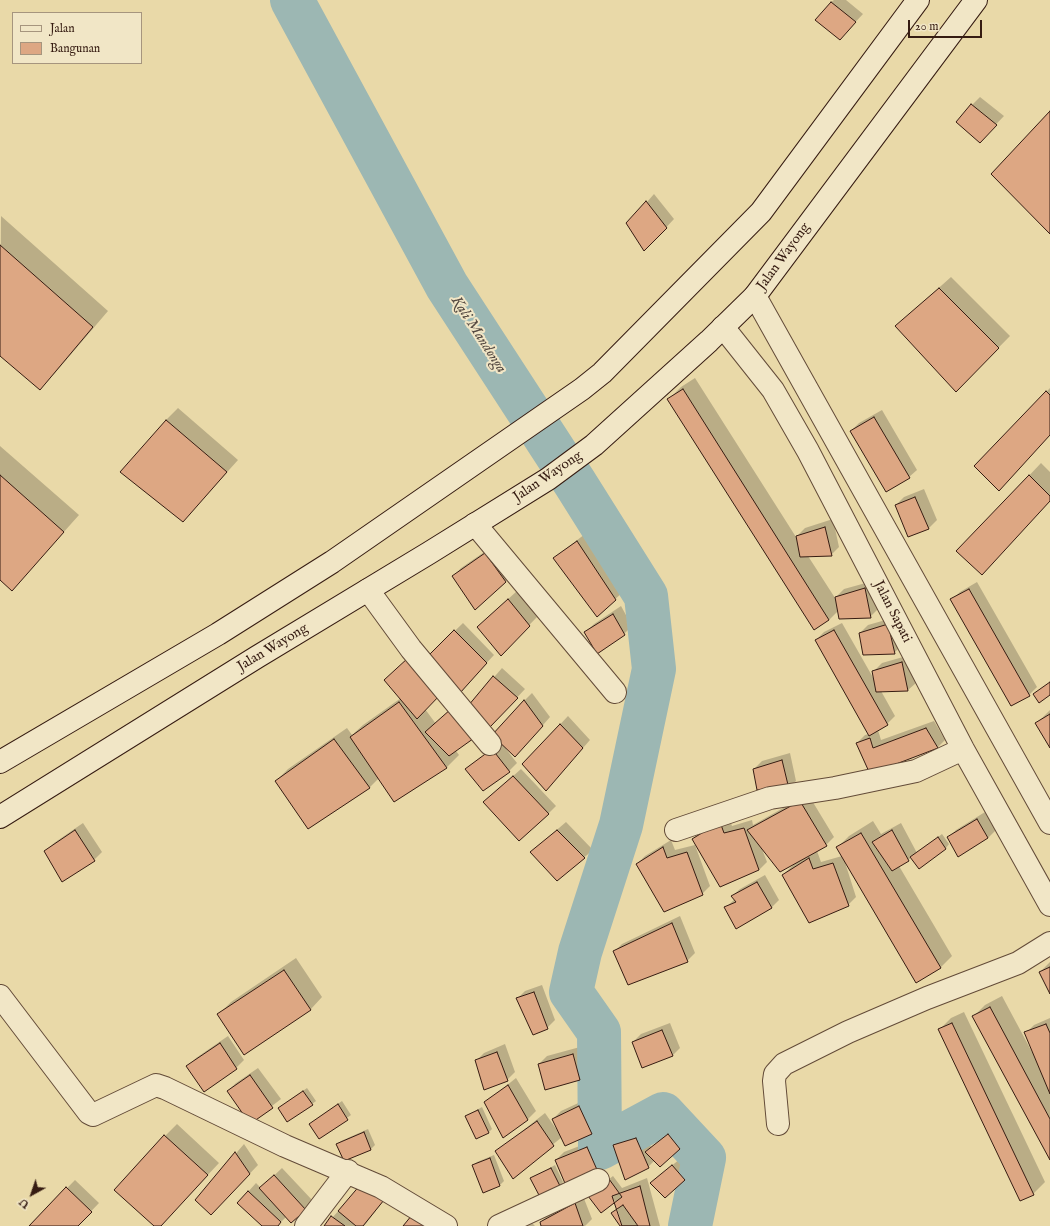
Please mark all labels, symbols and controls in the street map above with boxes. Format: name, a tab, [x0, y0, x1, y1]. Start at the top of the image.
legend	[12, 12, 142, 64]
scale bar	[910, 12, 984, 38]
text: 20 m	[915, 19, 938, 34]
text: Jalan	[50, 21, 75, 36]
text: Bangunan	[50, 41, 100, 56]
street label: Jalan Wayong	[754, 220, 814, 294]
water label: Kali Mandonga	[446, 293, 510, 377]
street label: Jalan Wayong	[510, 448, 586, 506]
street label: Jalan Sapati	[869, 578, 915, 646]
street label: Jalan Wayong	[235, 620, 311, 676]
north arrow	[12, 1174, 52, 1214]
text: U	[16, 1195, 32, 1212]

